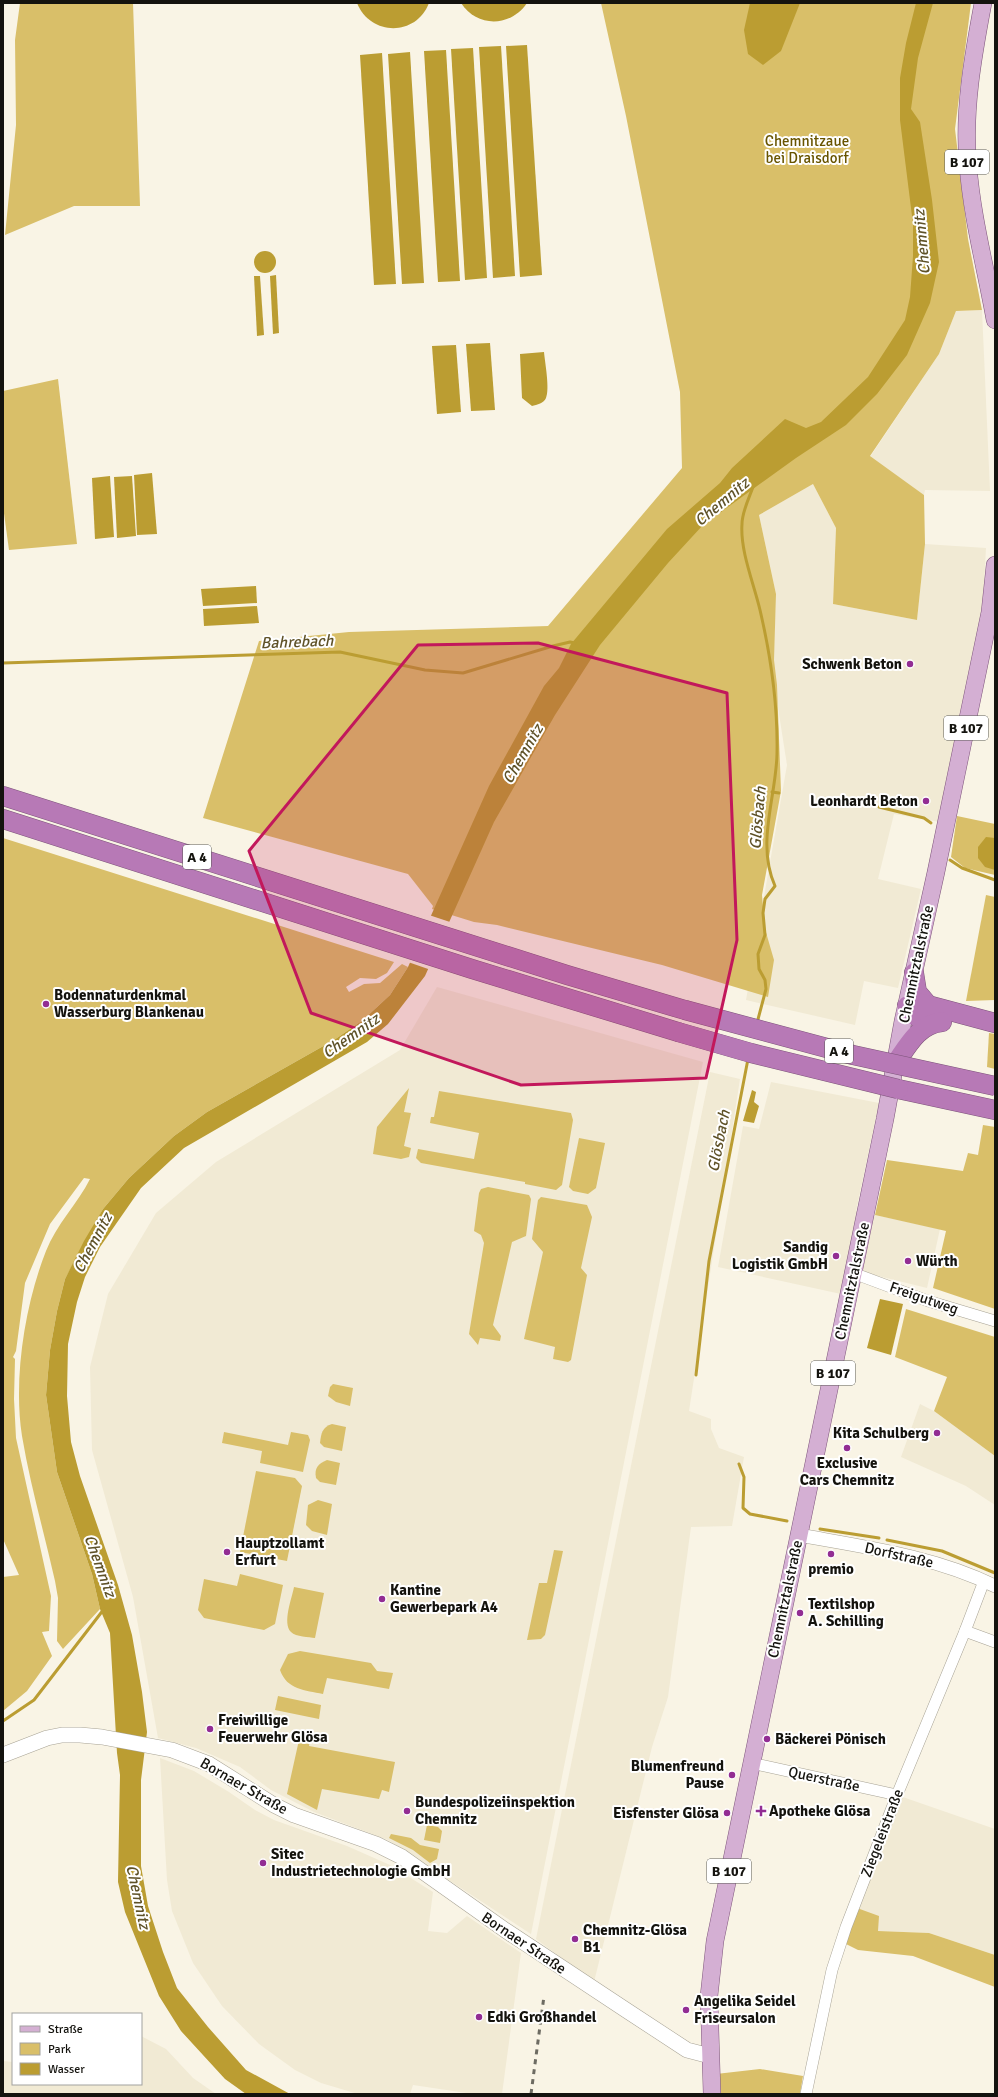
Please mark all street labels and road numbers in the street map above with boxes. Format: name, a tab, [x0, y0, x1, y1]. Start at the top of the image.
road number: B 107	[945, 150, 989, 174]
road number: B 107	[944, 716, 988, 740]
road number: A 4	[183, 845, 211, 869]
street label: Chemnitztalstraße	[895, 903, 937, 1025]
road number: A 4	[825, 1039, 853, 1063]
street label: Chemnitztalstraße	[831, 1220, 873, 1342]
street label: Freigutweg	[887, 1278, 961, 1318]
road number: B 107	[811, 1361, 855, 1385]
street label: Chemnitztalstraße	[764, 1538, 806, 1660]
street label: Dorfstraße	[863, 1538, 935, 1572]
street label: Bornaer Straße	[197, 1754, 291, 1818]
street label: Querstraße	[787, 1763, 861, 1795]
street label: Ziegeleistraße	[857, 1786, 907, 1880]
road number: B 107	[707, 1859, 751, 1883]
street label: Bornaer Straße	[478, 1908, 570, 1978]

